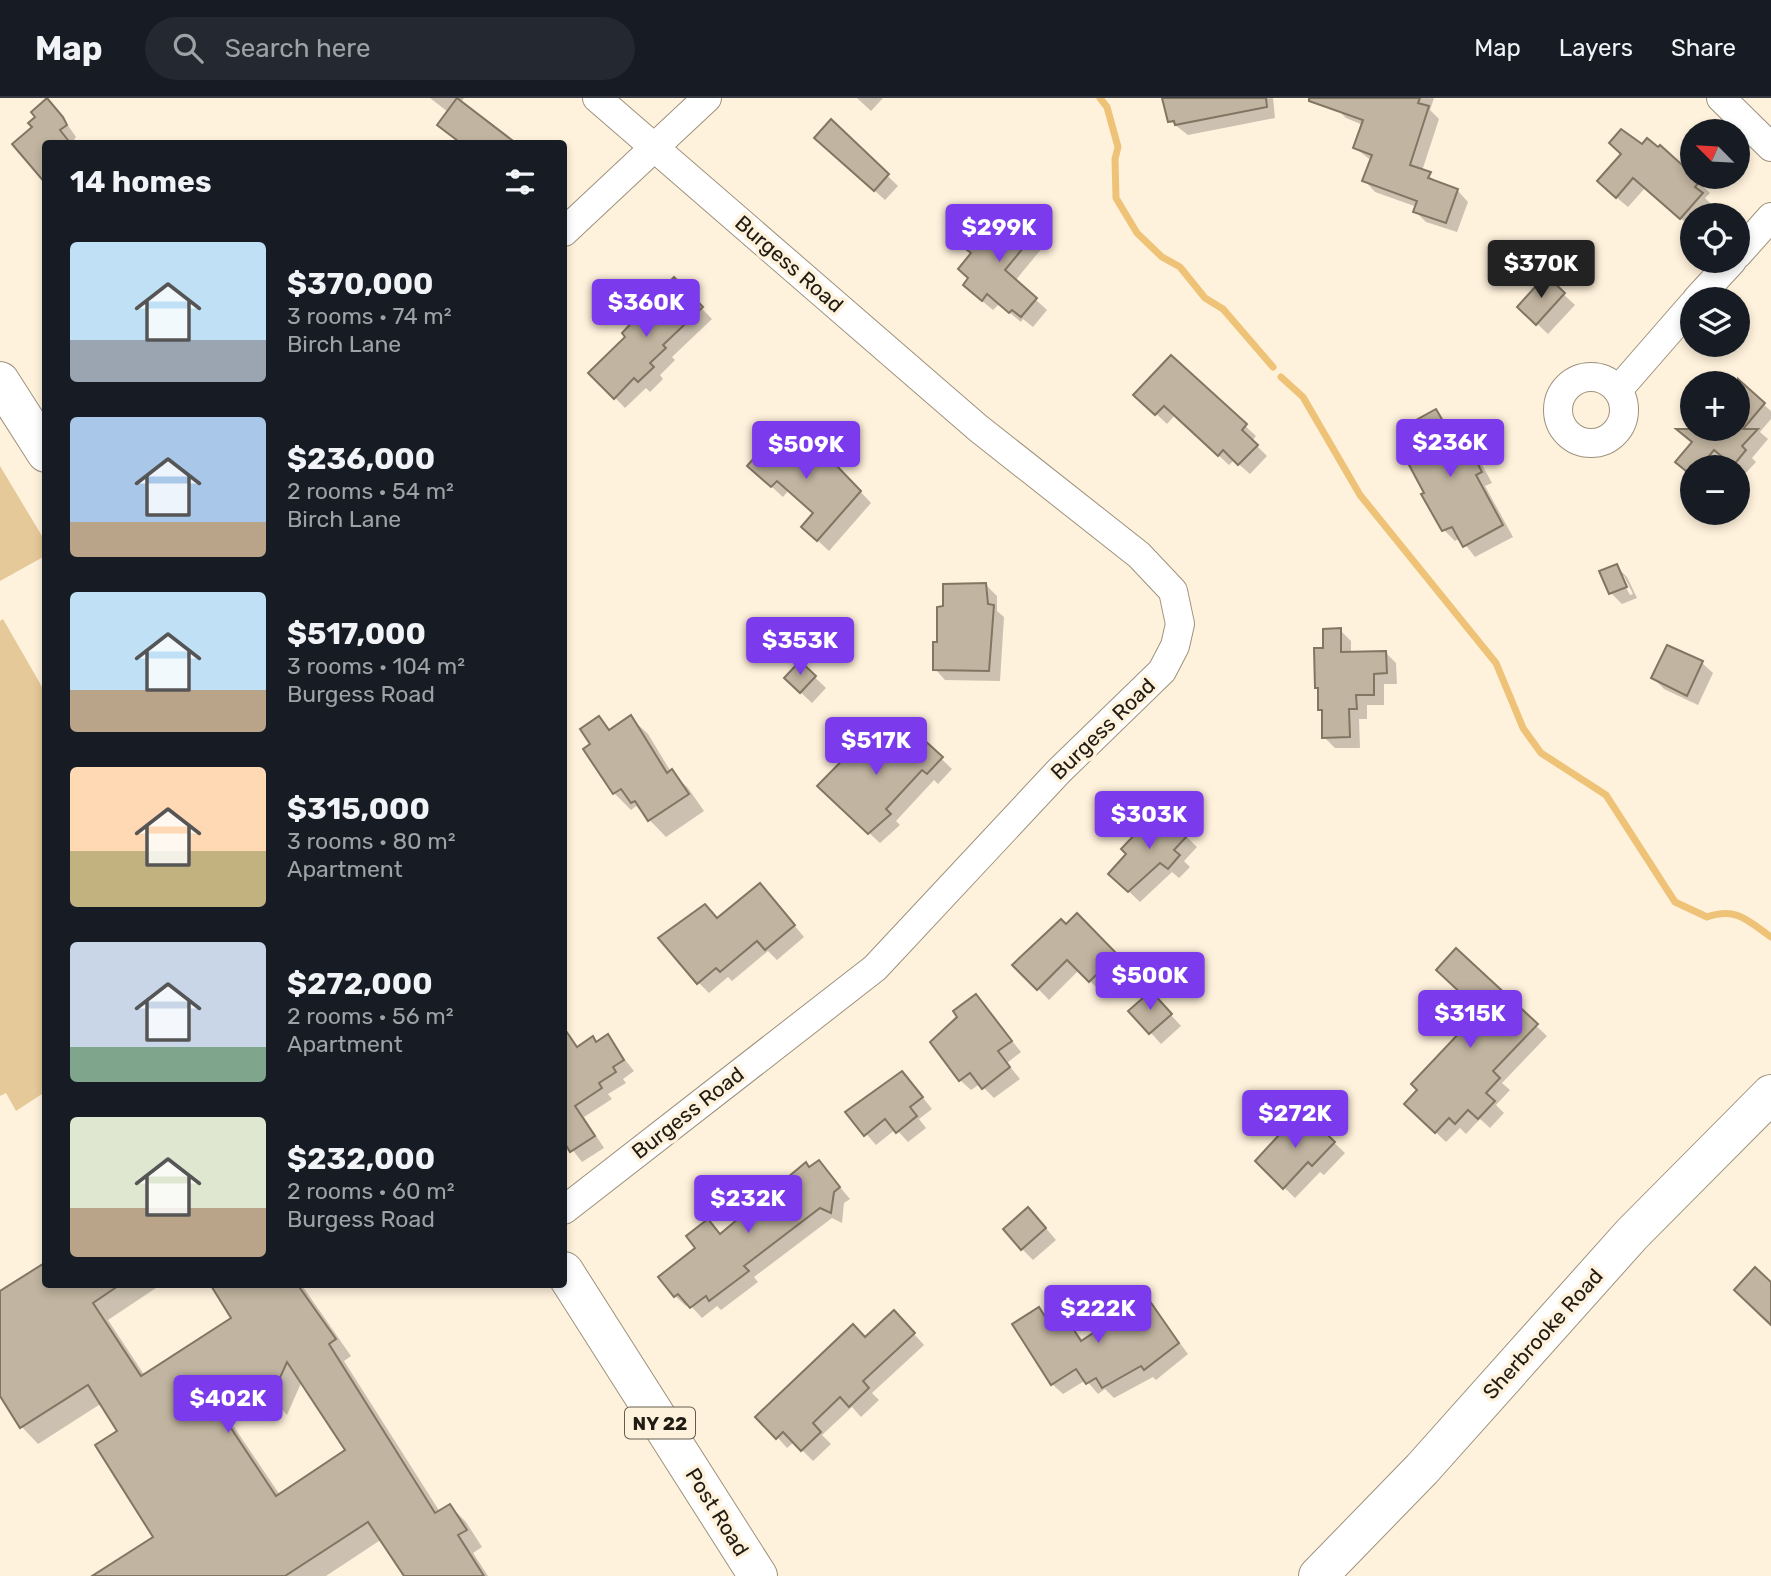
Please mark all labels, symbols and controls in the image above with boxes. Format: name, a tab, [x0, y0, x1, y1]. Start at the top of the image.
search box	[145, 17, 635, 80]
text: Map	[35, 29, 103, 68]
icon: search	[169, 29, 207, 67]
text: Search here	[225, 33, 370, 64]
text: Map	[1474, 34, 1521, 62]
text: Layers	[1559, 34, 1633, 62]
text: Share	[1671, 34, 1736, 62]
north arrow	[1680, 119, 1750, 189]
map controls	[1680, 119, 1750, 525]
icon: filters	[501, 163, 539, 201]
text: 14 homes	[70, 164, 212, 200]
button: locate	[1680, 203, 1750, 273]
pin: $299K	[950, 204, 1048, 264]
street label: Burgess Road	[730, 210, 848, 317]
text: $299K	[961, 213, 1037, 241]
pin: $370K	[1492, 240, 1590, 300]
text: $370K	[1504, 249, 1578, 277]
text: $370,000	[287, 266, 434, 302]
icon: home	[126, 270, 210, 354]
pin: $360K	[597, 280, 695, 339]
button: layers	[1680, 287, 1750, 357]
text: $360K	[608, 288, 684, 316]
text: 3 rooms · 74 m²	[287, 302, 452, 330]
text: Birch Lane	[287, 330, 401, 358]
button: +	[1680, 371, 1750, 441]
pin: $236K	[1401, 420, 1499, 479]
pin: $509K	[757, 422, 855, 481]
text: $236K	[1412, 428, 1488, 456]
text: $509K	[768, 430, 844, 458]
text: $236,000	[287, 441, 435, 477]
icon: home	[126, 445, 210, 529]
button: −	[1680, 455, 1750, 525]
text: 2 rooms · 54 m²	[287, 477, 454, 505]
text: Birch Lane	[287, 505, 401, 533]
text: $517,000	[287, 616, 426, 652]
pin: $353K	[751, 618, 849, 677]
icon: home	[126, 620, 210, 704]
text: $353K	[762, 626, 838, 654]
text: 3 rooms · 104 m²	[287, 652, 465, 680]
street label: Burgess Road	[1045, 673, 1160, 785]
text: Burgess Road	[287, 680, 435, 708]
pin: $517K	[827, 718, 925, 777]
text: $517K	[841, 726, 911, 754]
text: $315,000	[287, 791, 430, 827]
pin: $303K	[1100, 792, 1198, 851]
icon: home	[126, 795, 210, 879]
text: $303K	[1111, 800, 1187, 828]
text: 3 rooms · 80 m²	[287, 827, 456, 855]
text: Apartment	[287, 855, 403, 883]
pin: $500K	[1101, 953, 1199, 1012]
text: $500K	[1112, 961, 1188, 989]
text: $272,000	[287, 966, 433, 1002]
icon: home	[126, 970, 210, 1054]
pin: $315K	[1421, 990, 1519, 1050]
text: $315K	[1434, 999, 1506, 1027]
text: 2 rooms · 56 m²	[287, 1002, 454, 1030]
text: Apartment	[287, 1030, 403, 1058]
street label: Burgess Road	[627, 1061, 749, 1164]
pin: $272K	[1246, 1090, 1344, 1150]
text: $272K	[1258, 1099, 1332, 1127]
text: $232,000	[287, 1141, 435, 1177]
icon: home	[126, 1145, 210, 1229]
pin: $232K	[699, 1176, 797, 1235]
text: 2 rooms · 60 m²	[287, 1177, 455, 1205]
text: $232K	[710, 1184, 786, 1212]
text: Burgess Road	[287, 1205, 435, 1233]
street label: Sherbrooke Road	[1477, 1263, 1608, 1404]
pin: $222K	[1049, 1286, 1147, 1345]
text: $222K	[1060, 1294, 1136, 1322]
pin: $402K	[179, 1376, 277, 1435]
text: $402K	[190, 1384, 266, 1412]
road number: NY 22	[625, 1408, 695, 1438]
street label: Post Road	[681, 1463, 754, 1560]

